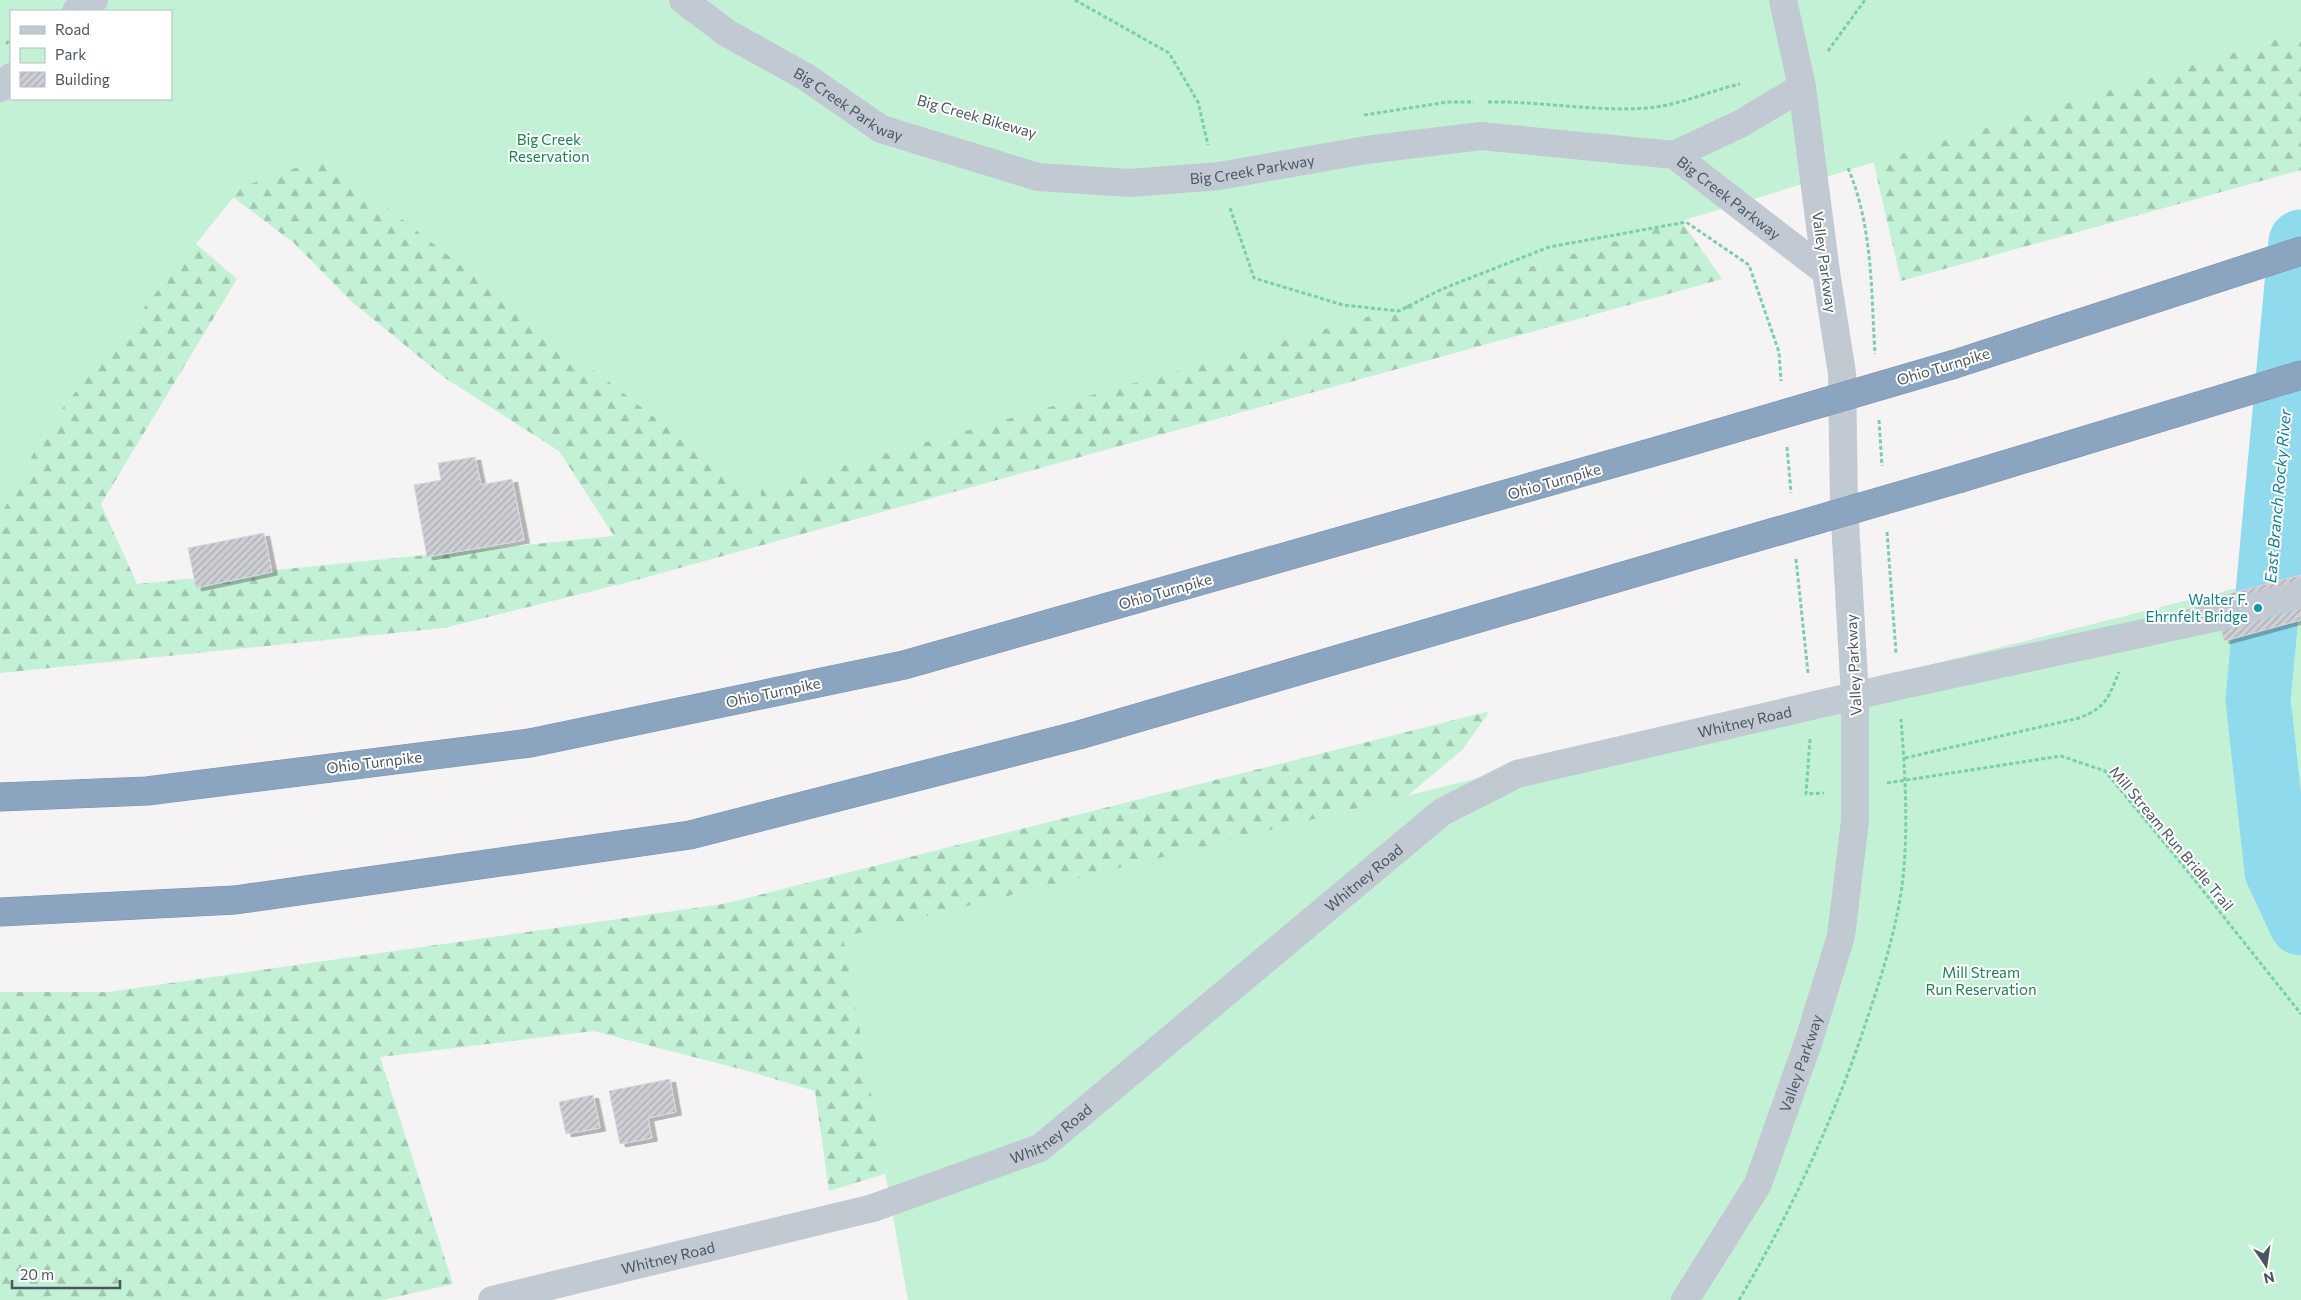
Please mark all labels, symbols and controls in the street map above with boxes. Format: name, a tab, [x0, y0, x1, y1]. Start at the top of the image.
legend	[10, 10, 172, 100]
text: Road	[55, 20, 90, 38]
text: Park	[55, 45, 86, 63]
street label: Big Creek Parkway	[791, 63, 905, 144]
text: Building	[55, 70, 110, 88]
street label: Big Creek Bikeway	[915, 90, 1039, 142]
park label: Big Creek Reservation	[508, 130, 590, 165]
street label: Big Creek Parkway	[1189, 150, 1316, 187]
street label: Big Creek Parkway	[1674, 152, 1785, 243]
street label: Valley Parkway	[1809, 210, 1841, 314]
street label: Ohio Turnpike	[1894, 343, 1992, 389]
water label: East Branch Rocky River	[2260, 408, 2294, 584]
street label: Ohio Turnpike	[1505, 459, 1603, 503]
street label: Ohio Turnpike	[1116, 569, 1214, 613]
place label: Walter F. Ehrnfelt Bridge	[2146, 590, 2248, 625]
marker: Walter F. Ehrnfelt Bridge	[2252, 602, 2264, 614]
street label: Valley Parkway	[1841, 613, 1865, 716]
street label: Ohio Turnpike	[724, 673, 822, 711]
street label: Whitney Road	[1696, 702, 1793, 741]
street label: Ohio Turnpike	[325, 747, 423, 777]
street label: Mill Stream Run Bridle Trail	[2106, 762, 2238, 914]
street label: Whitney Road	[1321, 840, 1406, 915]
park label: Mill Stream Run Reservation	[1926, 963, 2036, 998]
street label: Valley Parkway	[1775, 1012, 1825, 1115]
street label: Whitney Road	[1007, 1100, 1095, 1167]
street label: Whitney Road	[619, 1238, 717, 1278]
north arrow	[2241, 1240, 2291, 1290]
scale bar	[12, 1258, 120, 1290]
text: 20 m	[20, 1265, 54, 1283]
text: N	[2262, 1269, 2276, 1288]

